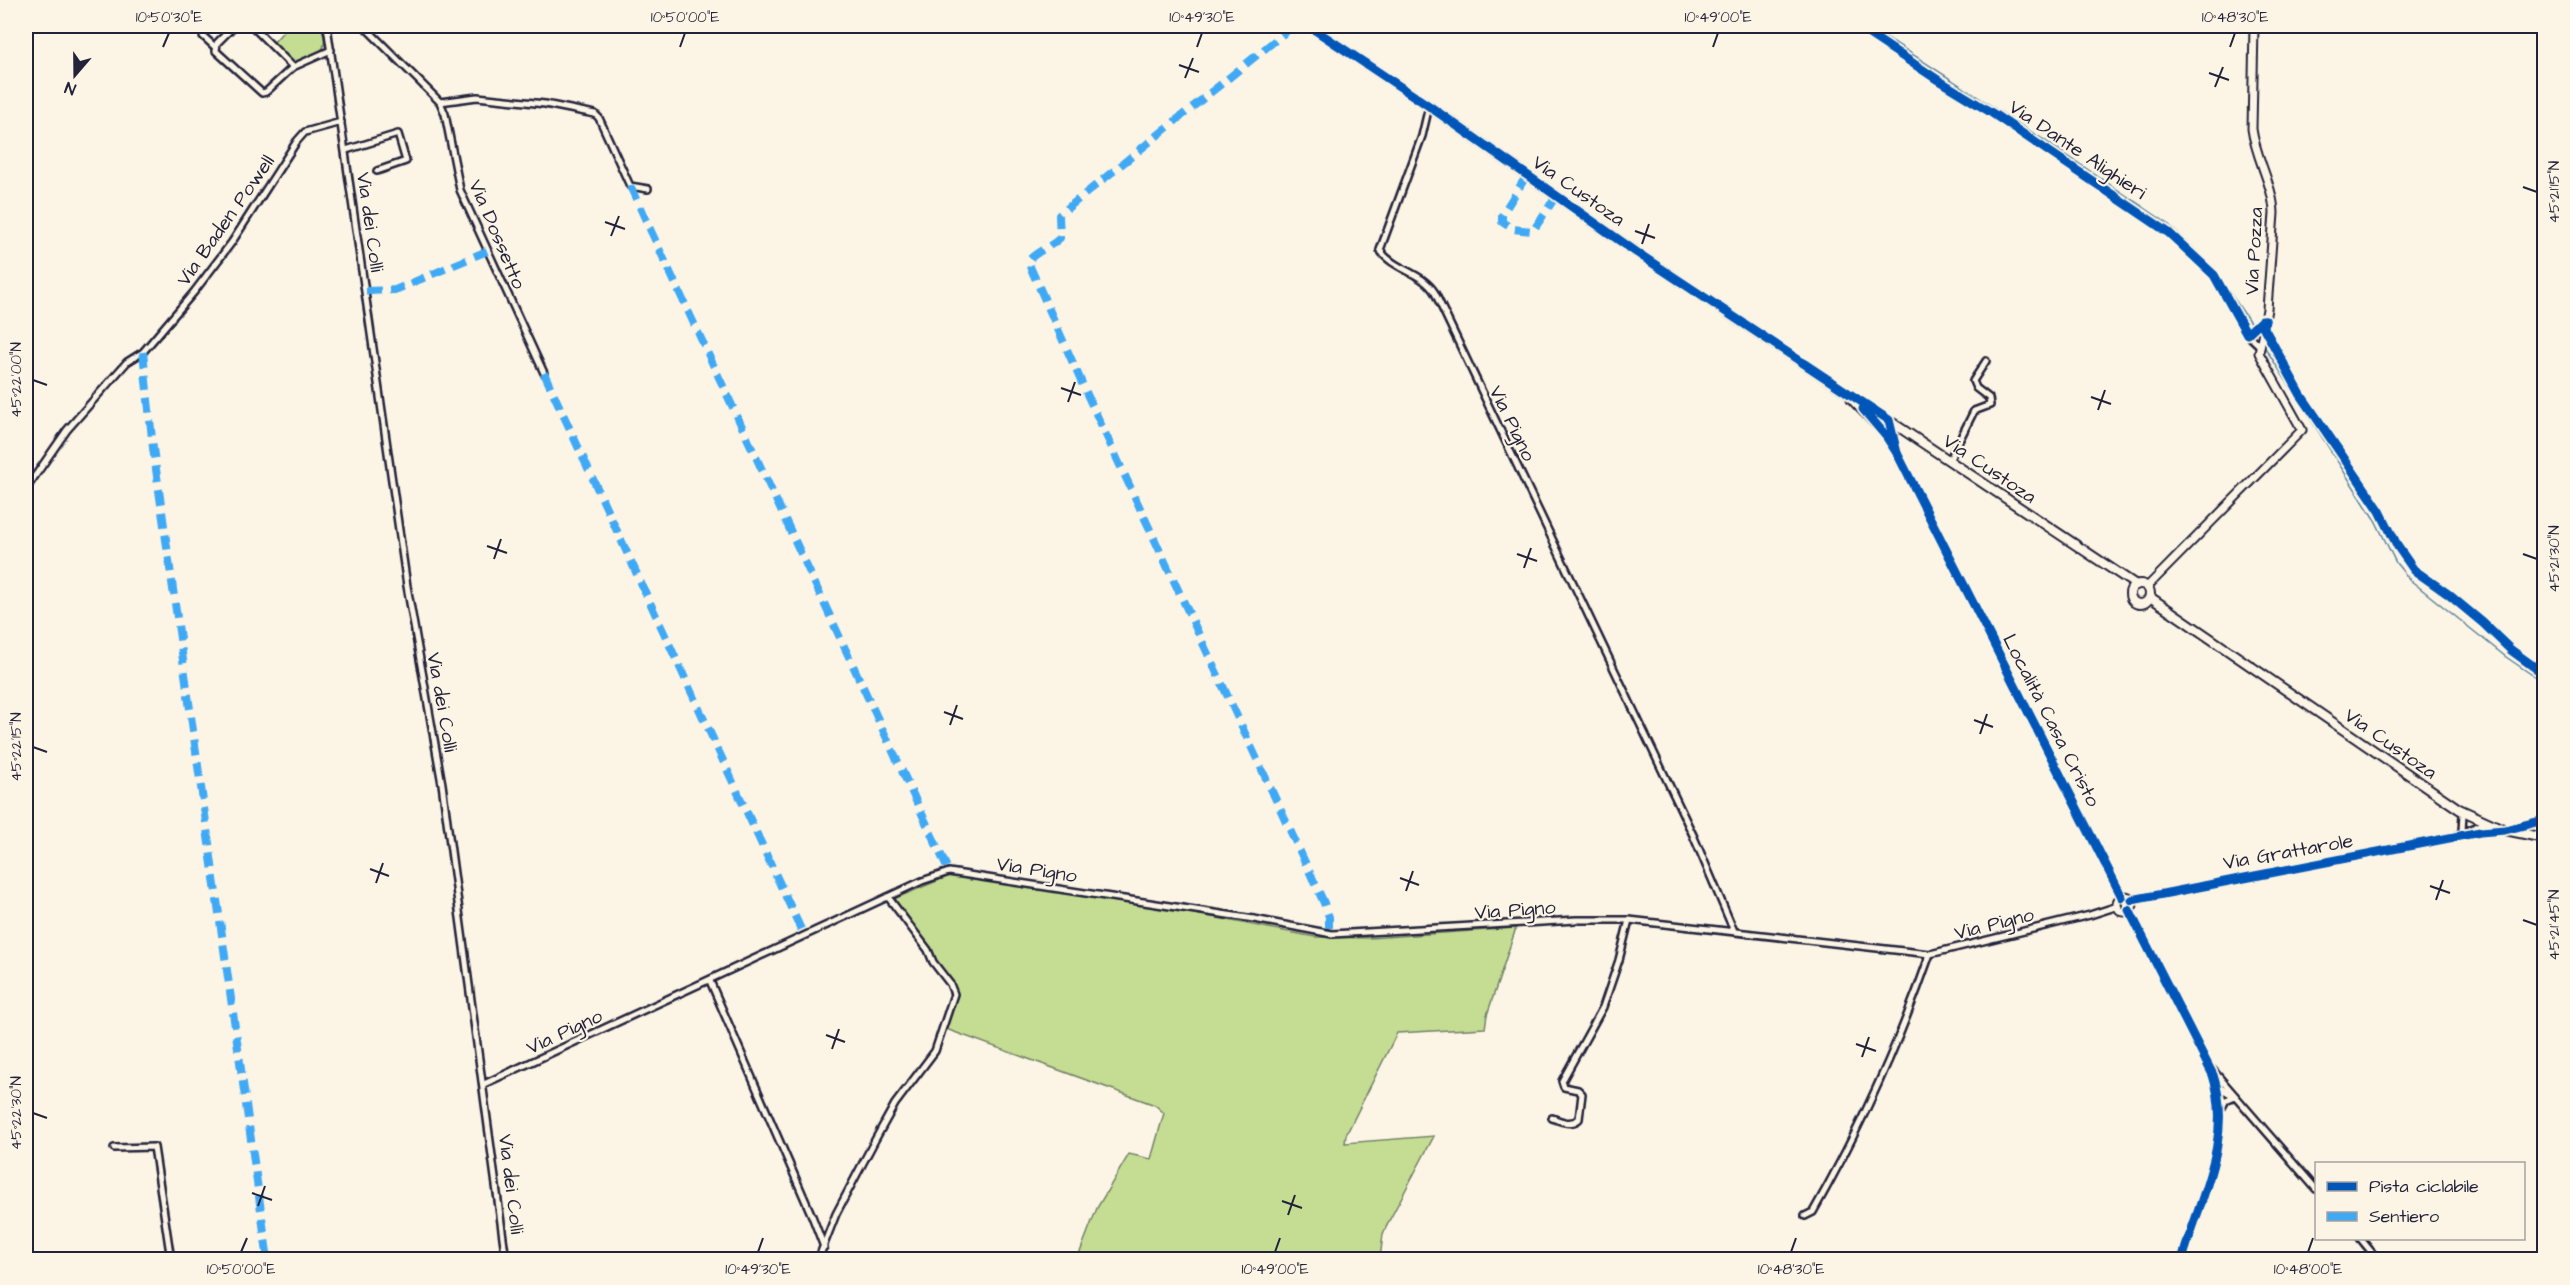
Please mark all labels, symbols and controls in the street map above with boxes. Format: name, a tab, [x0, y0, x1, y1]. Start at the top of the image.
text: 10°50'30"E	[136, 7, 202, 28]
text: 10°50'00"E	[651, 7, 719, 28]
text: 10°49'30"E	[1169, 7, 1235, 28]
text: 10°49'00"E	[1684, 7, 1752, 28]
text: 10°48'30"E	[2202, 7, 2268, 28]
north arrow	[45, 45, 105, 105]
text: N	[62, 76, 79, 100]
street label: Via Dante Alighieri	[2002, 93, 2152, 207]
street label: Via Baden Powell	[170, 149, 282, 292]
street label: Via Custoza	[1526, 149, 1630, 233]
text: 45°21'15"N	[2544, 161, 2565, 223]
street label: Via dei Colli	[349, 170, 391, 274]
street label: Via Dossetto	[461, 175, 533, 293]
street label: Via Pozza	[2238, 207, 2270, 296]
text: 45°22'00"N	[6, 342, 27, 418]
street label: Via Pigno	[1481, 381, 1542, 466]
street label: Via Custoza	[1937, 427, 2042, 511]
text: 45°21'30"N	[2544, 525, 2565, 593]
street label: Località Casa Cristo	[1995, 629, 2107, 812]
street label: Via dei Colli	[419, 650, 465, 754]
street label: Via Custoza	[2338, 702, 2442, 786]
text: 45°22'15"N	[6, 712, 27, 782]
street label: Via Grattarole	[2221, 827, 2355, 877]
street label: Via Pigno	[994, 850, 1079, 891]
text: 45°21'45"N	[2544, 890, 2565, 960]
street label: Via Pigno	[1474, 893, 1557, 928]
street label: Via Pigno	[1952, 901, 2037, 948]
street label: Via Pigno	[522, 1002, 608, 1063]
text: 45°22'30"N	[6, 1076, 27, 1150]
street label: Via dei Colli	[491, 1132, 531, 1236]
legend	[2315, 1162, 2525, 1240]
text: Pista ciclabile	[2369, 1174, 2479, 1199]
text: Sentiero	[2369, 1204, 2439, 1229]
text: 10°50'00"E	[207, 1259, 275, 1280]
text: 10°49'30"E	[725, 1259, 791, 1280]
text: 10°49'00"E	[1241, 1259, 1309, 1280]
text: 10°48'30"E	[1758, 1259, 1824, 1280]
text: 10°48'00"E	[2274, 1259, 2342, 1280]

